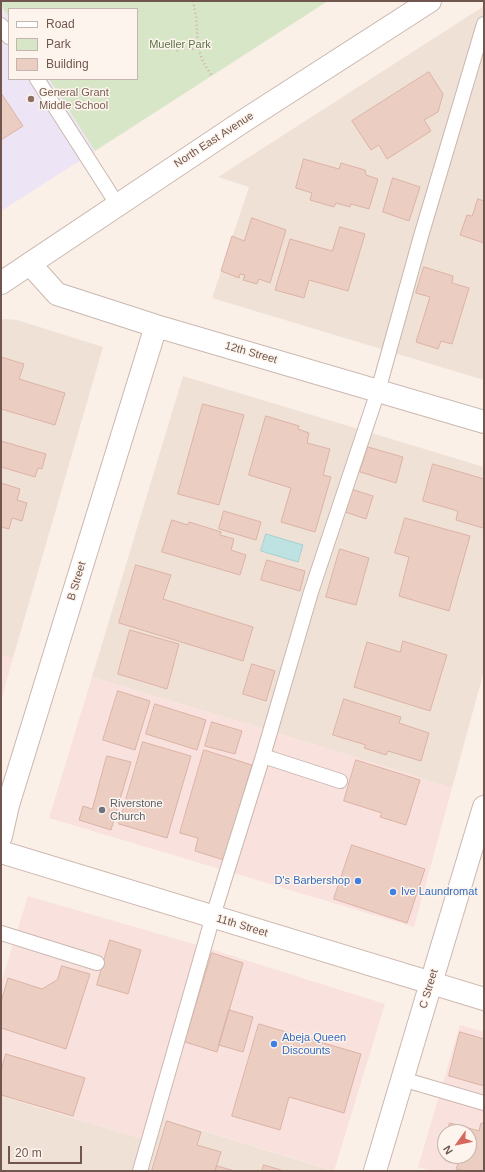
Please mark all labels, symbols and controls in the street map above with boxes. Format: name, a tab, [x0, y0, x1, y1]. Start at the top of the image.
legend	[8, 8, 138, 80]
text: Road	[46, 17, 75, 31]
text: Park	[46, 37, 71, 51]
park label: Mueller Park	[149, 38, 211, 52]
text: Building	[46, 57, 89, 71]
place label: General Grant Middle School	[39, 86, 109, 112]
marker: General Grant Middle School	[26, 94, 36, 104]
street label: North East Avenue	[172, 109, 256, 171]
street label: 12th Street	[223, 339, 279, 367]
street label: B Street	[65, 560, 89, 602]
place label: Riverstone Church	[110, 797, 163, 823]
marker: Riverstone Church	[97, 805, 107, 815]
place label: D's Barbershop	[275, 874, 350, 888]
marker: D's Barbershop	[353, 876, 363, 886]
place label: Ive Laundromat	[401, 885, 477, 899]
marker: Ive Laundromat	[388, 887, 398, 897]
street label: 11th Street	[215, 912, 269, 940]
street label: C Street	[417, 968, 441, 1010]
place label: Abeja Queen Discounts	[282, 1031, 346, 1057]
marker: Abeja Queen Discounts	[269, 1039, 279, 1049]
north arrow	[437, 1124, 477, 1164]
scale bar	[10, 1138, 84, 1164]
text: N	[441, 1143, 455, 1157]
text: 20 m	[15, 1146, 42, 1160]

